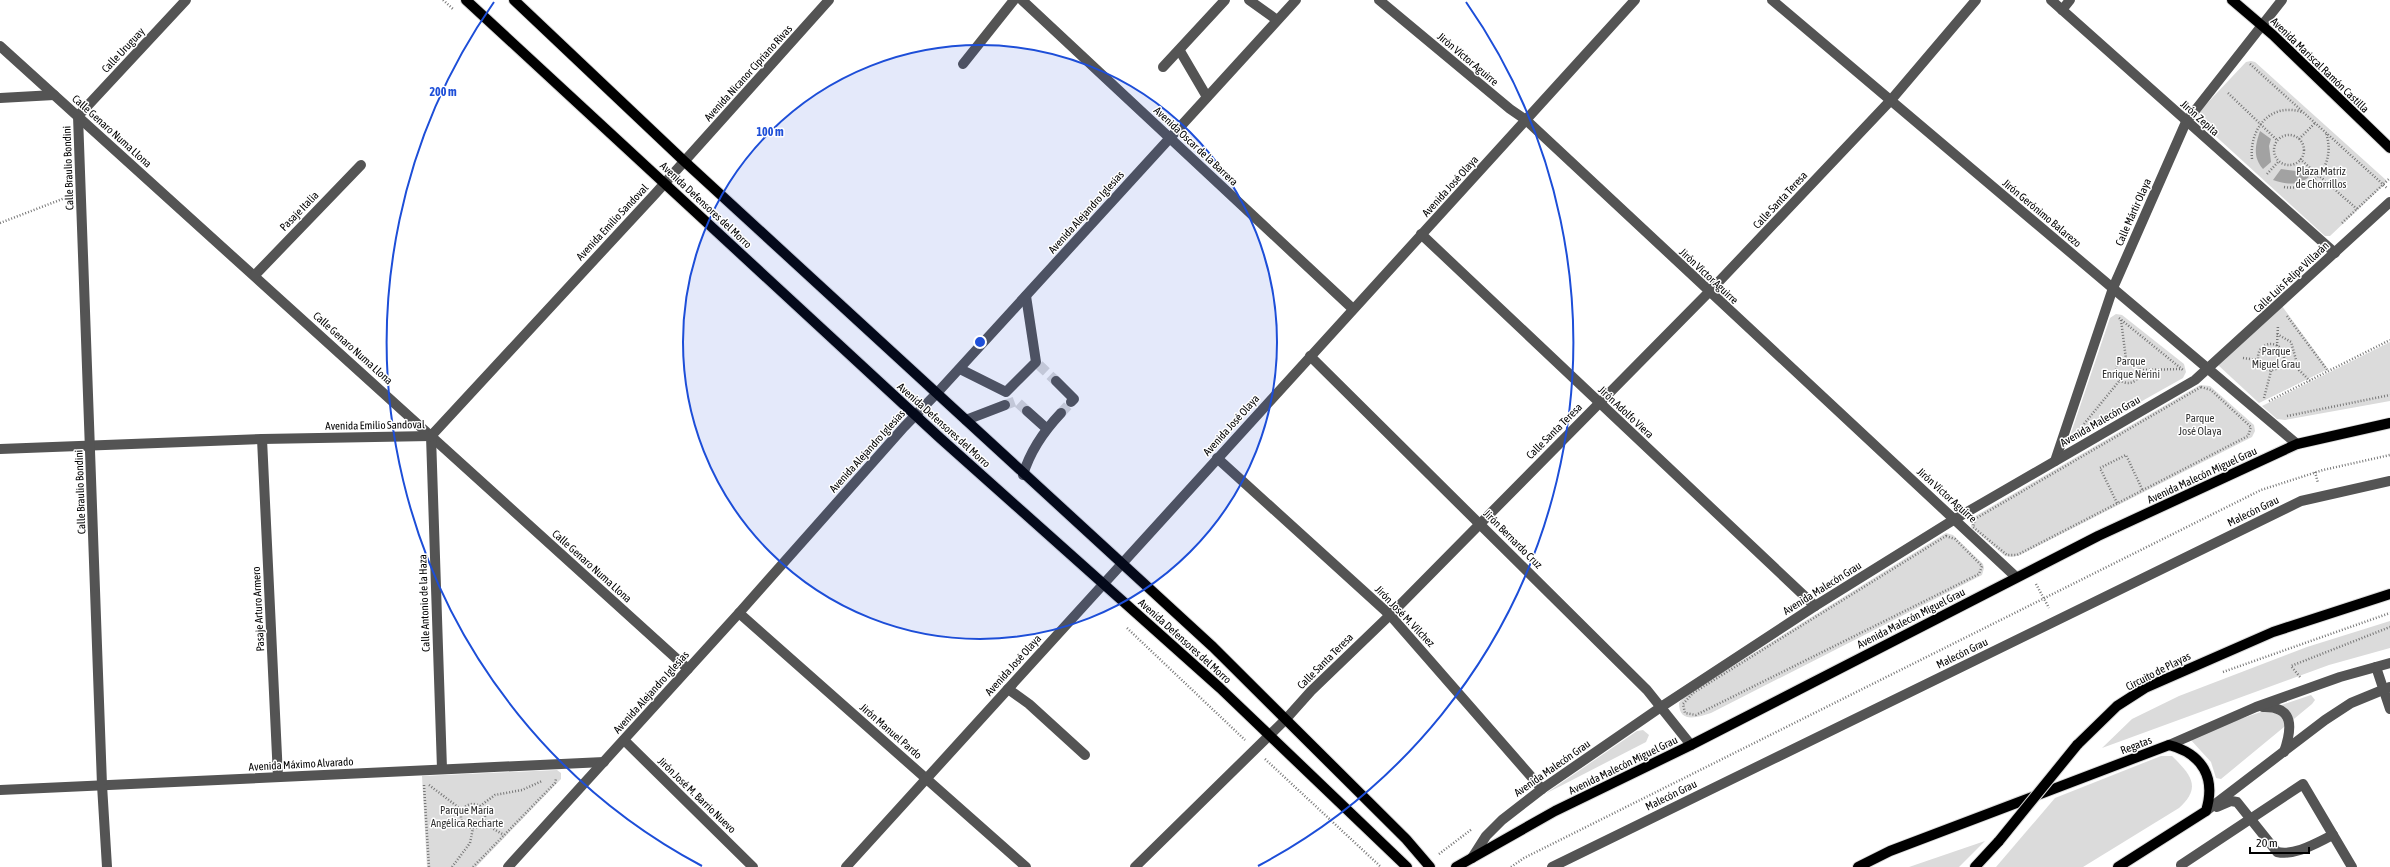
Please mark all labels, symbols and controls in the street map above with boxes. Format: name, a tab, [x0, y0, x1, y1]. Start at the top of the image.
street label: Avenida Mariscal Ramón Castilla	[2269, 15, 2371, 115]
street label: Avenida Nicanor Cipriano Rivas	[702, 22, 794, 123]
street label: Calle Uruguay	[99, 25, 147, 75]
street label: Jirón Víctor Aguirre	[1435, 30, 1501, 88]
text: 200 m	[429, 85, 457, 99]
street label: Calle Genaro Numa Llona	[70, 92, 154, 170]
street label: Jirón Zepita	[2178, 98, 2222, 138]
street label: Avenida Oscar de la Barrera	[1152, 104, 1240, 188]
text: 100 m	[756, 125, 784, 139]
street label: Calle Braulio Bondini	[61, 126, 75, 210]
street label: Avenida José Olaya	[1420, 153, 1480, 219]
street label: Avenida Defensores del Morro	[658, 160, 754, 250]
park label: Plaza Matriz de Chorrillos	[2296, 165, 2347, 190]
street label: Avenida Alejandro Iglesias	[1046, 168, 1126, 256]
street label: Calle Santa Teresa	[1751, 169, 1809, 231]
street label: Jirón Gerónimo Balarezo	[2000, 177, 2084, 249]
street label: Calle Mártir Olaya	[2113, 177, 2153, 247]
street label: Avenida Emilio Sandoval	[574, 181, 650, 262]
street label: Pasaje Italia	[277, 189, 321, 233]
street label: Calle Luis Felipe Villarán	[2251, 239, 2331, 315]
street label: Jirón Víctor Aguirre	[1677, 246, 1741, 306]
street label: Calle Genaro Numa Llona	[311, 309, 395, 387]
centre of rings	[973, 335, 987, 349]
park label: Parque Miguel Grau	[2252, 345, 2300, 370]
park label: Parque Enrique Nerini	[2102, 355, 2160, 380]
street label: Avenida Defensores del Morro	[895, 380, 993, 470]
street label: Jirón Adolfo Viera	[1596, 383, 1656, 441]
street label: Avenida José Olaya	[1201, 392, 1261, 458]
street label: Avenida Malecón Grau	[2058, 393, 2142, 449]
street label: Calle Santa Teresa	[1524, 401, 1584, 461]
street label: Avenida Alejandro Iglesias	[827, 407, 907, 495]
park label: Parque José Olaya	[2178, 412, 2222, 437]
street label: Avenida Emilio Sandoval	[325, 418, 425, 432]
street label: Avenida Malecón Miguel Grau	[2145, 444, 2259, 506]
street label: Calle Braulio Bondini	[73, 450, 87, 534]
street label: Jirón Víctor Aguirre	[1915, 465, 1979, 525]
street label: Malecón Grau	[2225, 493, 2281, 529]
street label: Jirón Bernardo Cruz	[1481, 507, 1545, 571]
street label: Calle Genaro Numa Llona	[550, 527, 634, 605]
street label: Calle Antonio de la Haza	[416, 554, 432, 652]
street label: Avenida Malecón Grau	[1781, 559, 1863, 617]
street label: Pasaje Arturo Armero	[250, 566, 266, 652]
street label: Jirón José M. Vilchez	[1373, 583, 1437, 649]
street label: Avenida Malecón Miguel Grau	[1855, 586, 1967, 650]
street label: Avenida Defensores del Morro	[1136, 596, 1234, 686]
street label: Calle Santa Teresa	[1295, 631, 1355, 691]
street label: Avenida José Olaya	[983, 632, 1043, 698]
street label: Malecón Grau	[1934, 635, 1990, 671]
street label: Avenida Alejandro Iglesias	[611, 648, 691, 736]
street label: Circuito de Playas	[2124, 650, 2192, 692]
street label: Jirón Manuel Pardo	[858, 701, 924, 761]
street label: Avenida Malecón Miguel Grau	[1567, 733, 1679, 797]
street label: Regatas	[2119, 734, 2153, 756]
street label: Avenida Malecón Grau	[1512, 737, 1592, 799]
street label: Avenida Máximo Alvarado	[248, 755, 354, 773]
street label: Jirón José M. Barrio Nuevo	[656, 755, 738, 835]
street label: Malecón Grau	[1643, 777, 1699, 813]
park label: Parque María Angélica Recharte	[431, 804, 503, 829]
scale bar	[2250, 829, 2309, 855]
text: 20 m	[2256, 836, 2278, 850]

